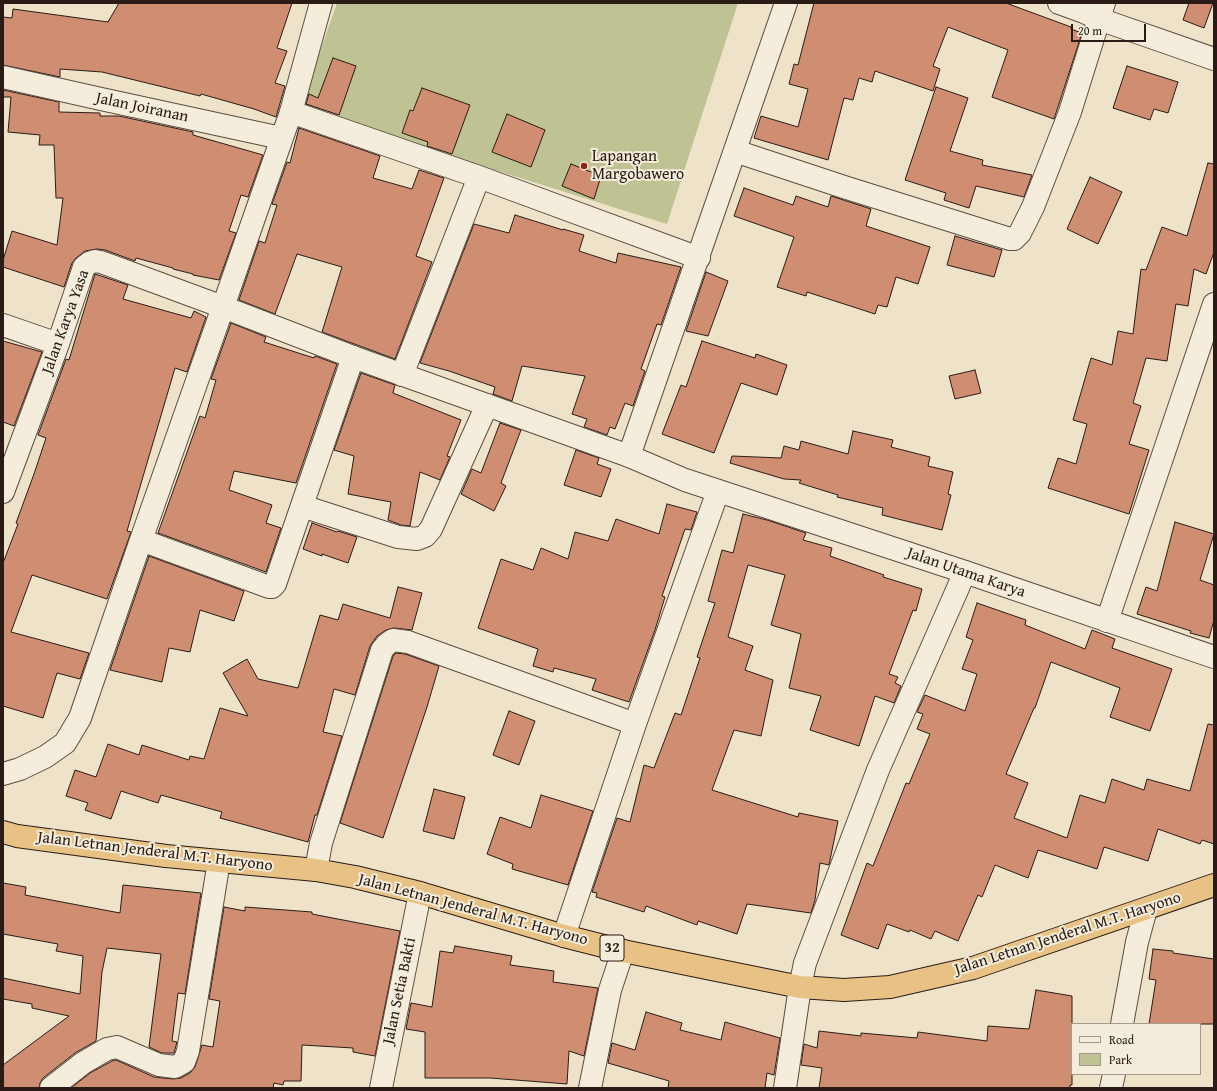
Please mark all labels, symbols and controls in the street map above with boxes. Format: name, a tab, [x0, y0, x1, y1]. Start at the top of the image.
scale bar	[1073, 16, 1148, 42]
text: 20 m	[1078, 22, 1102, 39]
street label: Jalan Joiranan	[94, 89, 190, 127]
place label: Lapangan Margobawero	[592, 147, 684, 185]
marker: Lapangan Margobawero	[579, 161, 589, 171]
street label: Jalan Karya Yasa	[38, 267, 94, 377]
street label: Jalan Utama Karya	[904, 544, 1028, 602]
street label: Jalan Letnan Jenderal M.T. Haryono	[36, 828, 274, 876]
street label: Jalan Letnan Jenderal M.T. Haryono	[356, 870, 590, 950]
street label: Jalan Letnan Jenderal M.T. Haryono	[952, 888, 1184, 980]
road number: 32	[600, 935, 624, 961]
street label: Jalan Setia Bakti	[379, 936, 421, 1046]
legend	[1071, 1023, 1201, 1075]
text: Road	[1109, 1031, 1134, 1048]
text: Park	[1109, 1051, 1132, 1068]

